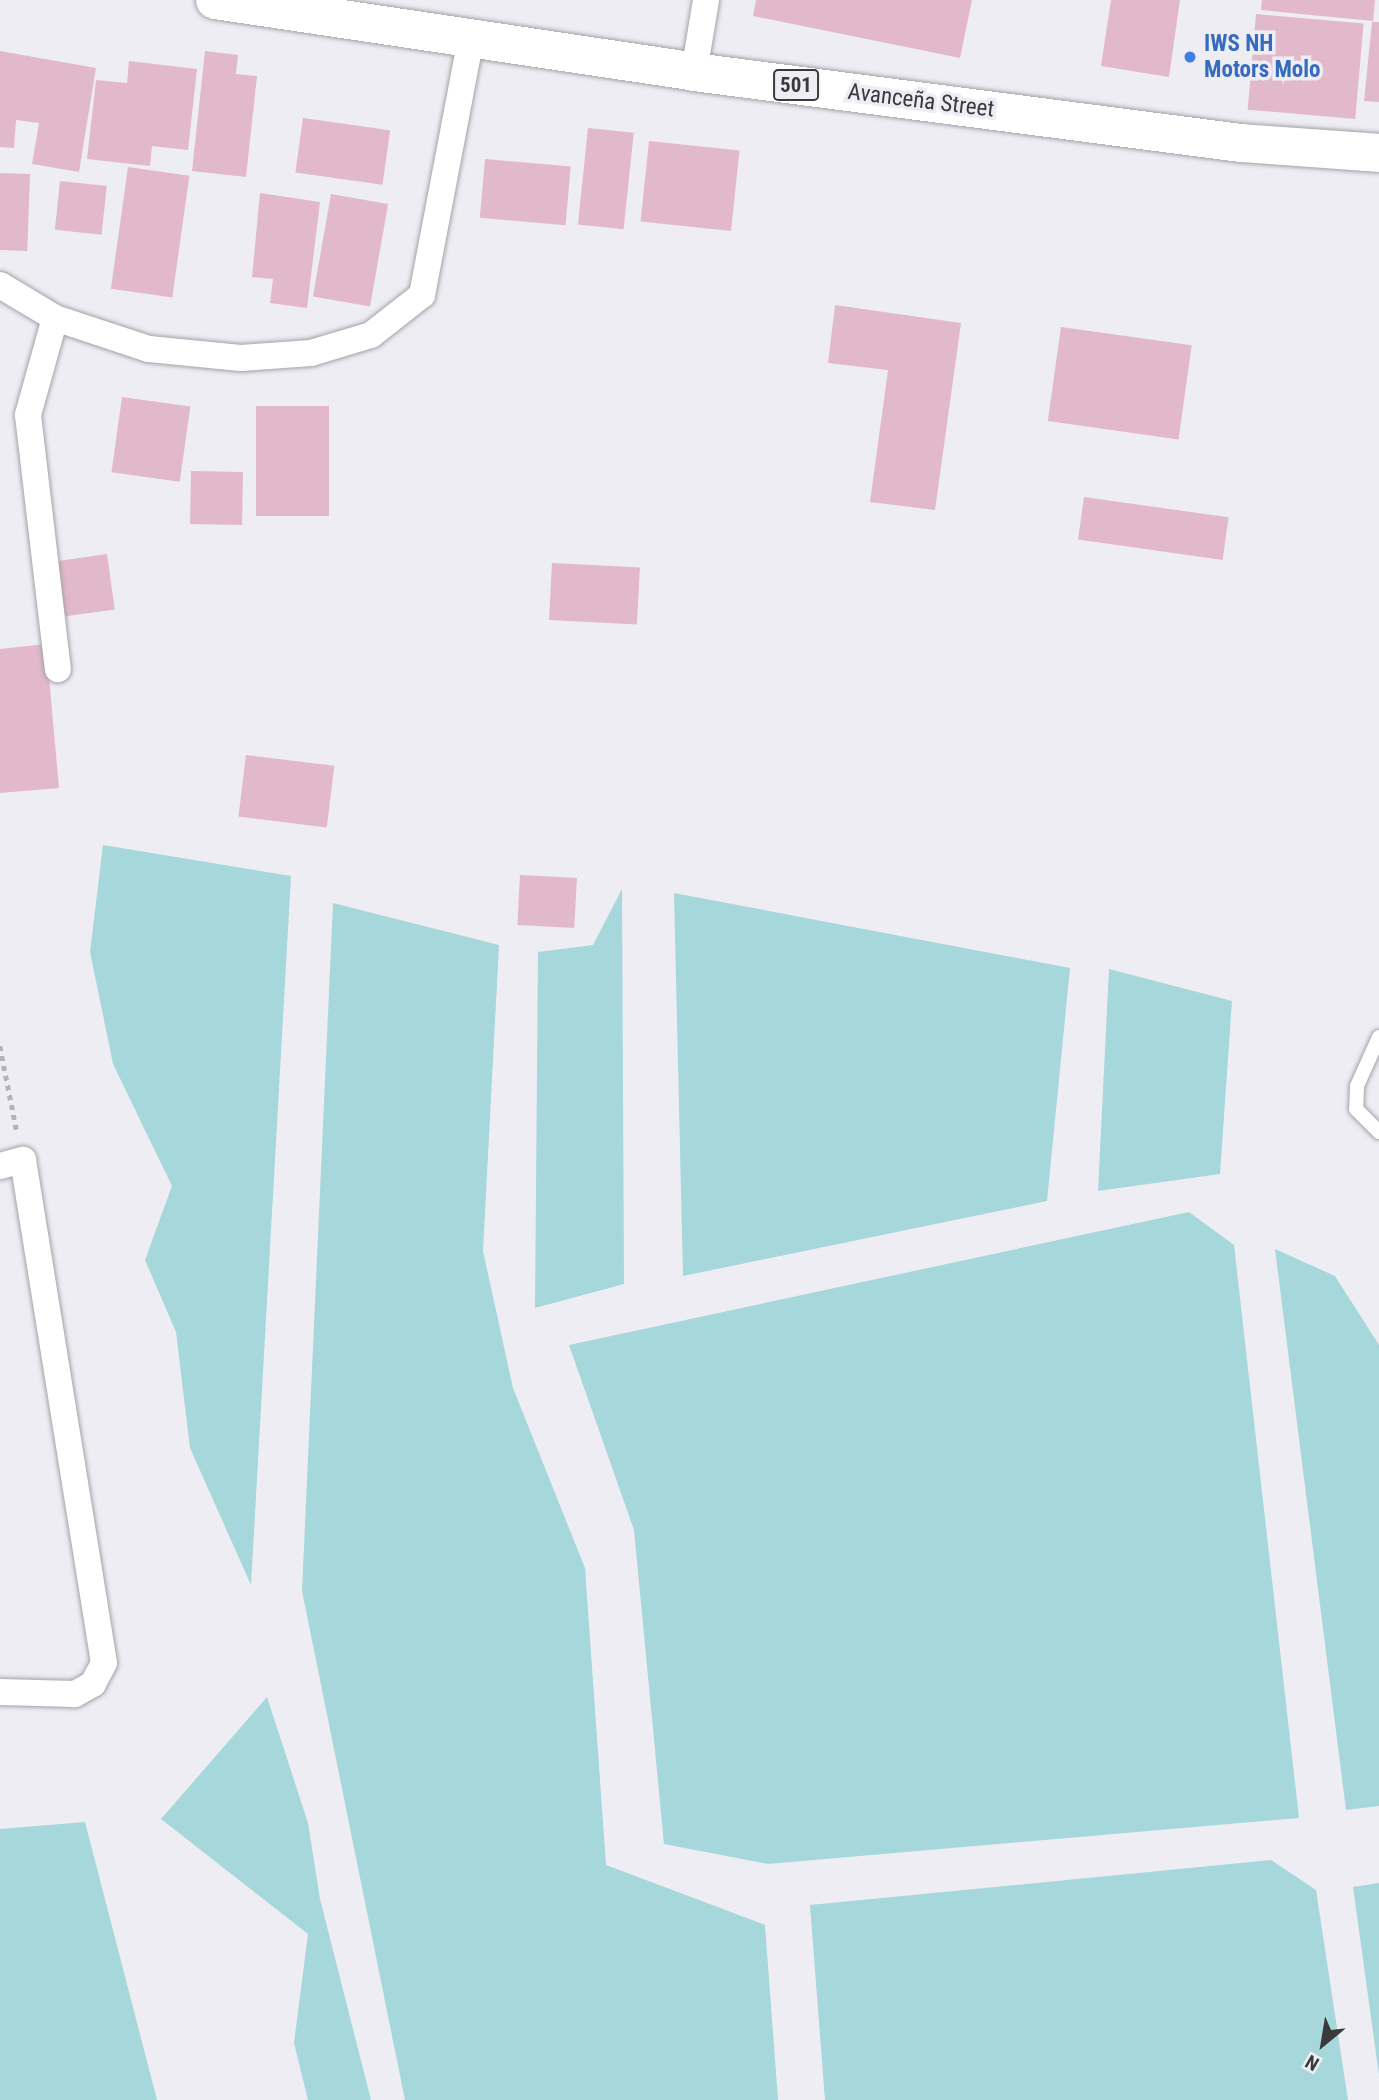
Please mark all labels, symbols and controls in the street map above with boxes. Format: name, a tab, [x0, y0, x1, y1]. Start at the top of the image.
place label: IWS NH Motors Molo	[1204, 30, 1321, 84]
marker: IWS NH Motors Molo	[1182, 49, 1198, 65]
road number: 501	[772, 68, 820, 102]
street label: Avanceña Street	[846, 78, 996, 124]
north arrow	[1288, 2009, 1358, 2079]
text: N	[1301, 2050, 1323, 2075]

